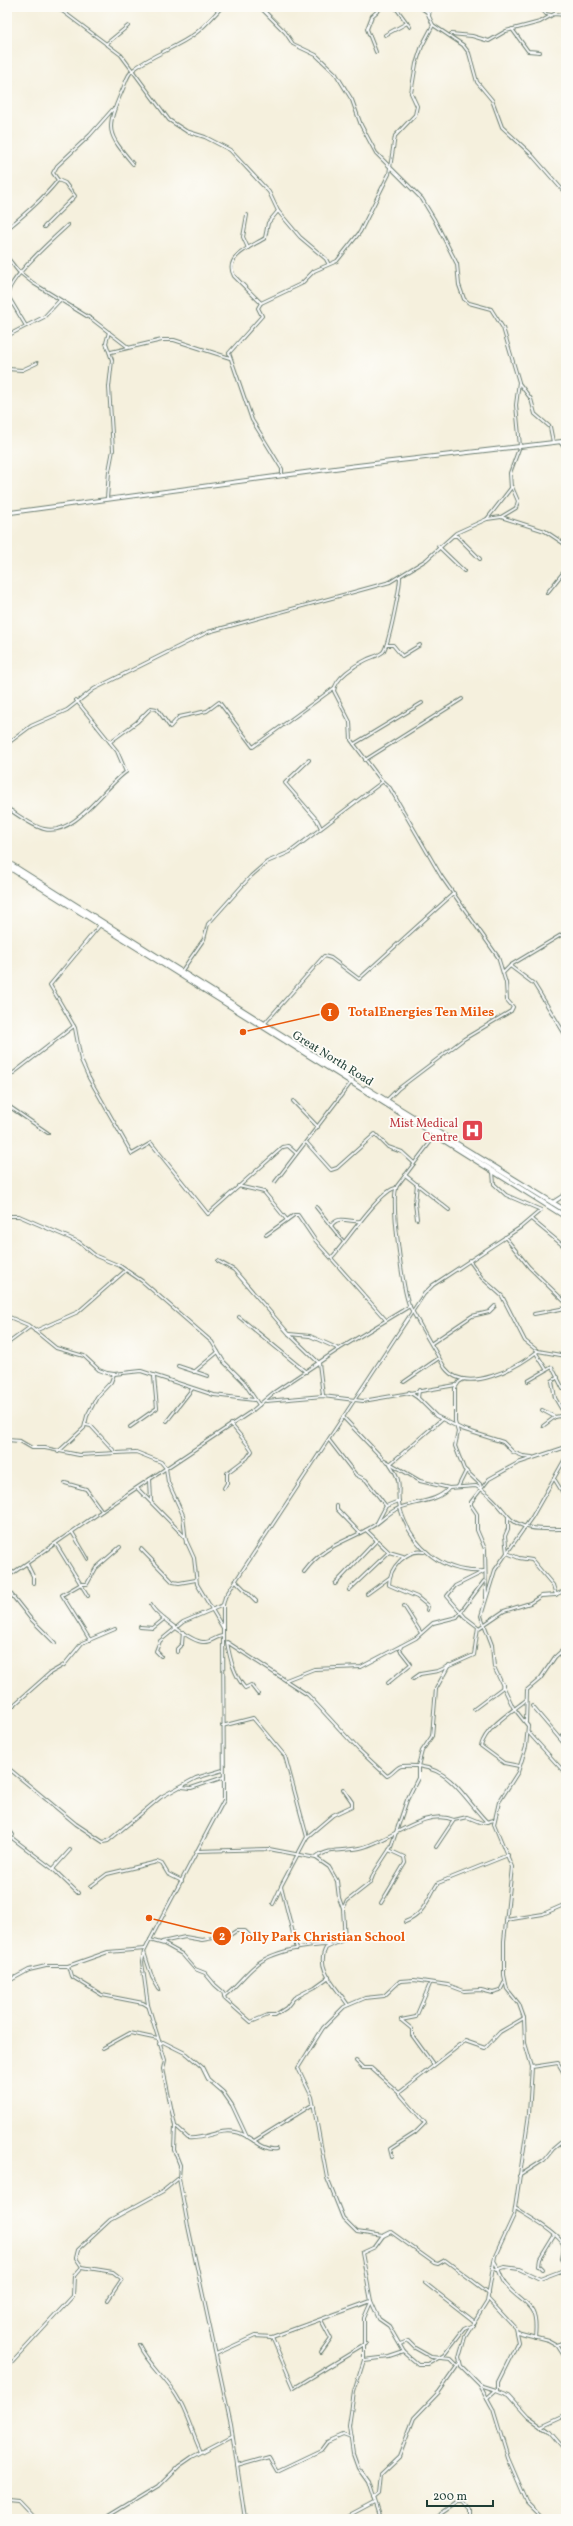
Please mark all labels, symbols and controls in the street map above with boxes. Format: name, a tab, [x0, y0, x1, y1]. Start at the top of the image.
callout: TotalEnergies Ten Miles	[320, 999, 502, 1024]
text: TotalEnergies Ten Miles	[348, 1004, 494, 1022]
text: 1	[328, 1005, 333, 1021]
street label: Great North Road	[289, 1027, 376, 1090]
place label: Mist Medical Centre	[390, 1116, 458, 1146]
hospital icon: Mist Medical Centre	[460, 1117, 486, 1143]
callout: Jolly Park Christian School	[212, 1924, 413, 1949]
text: 2	[219, 1929, 225, 1945]
text: Jolly Park Christian School	[240, 1929, 406, 1947]
scale bar	[427, 2482, 493, 2508]
text: 200 m	[433, 2489, 467, 2505]

